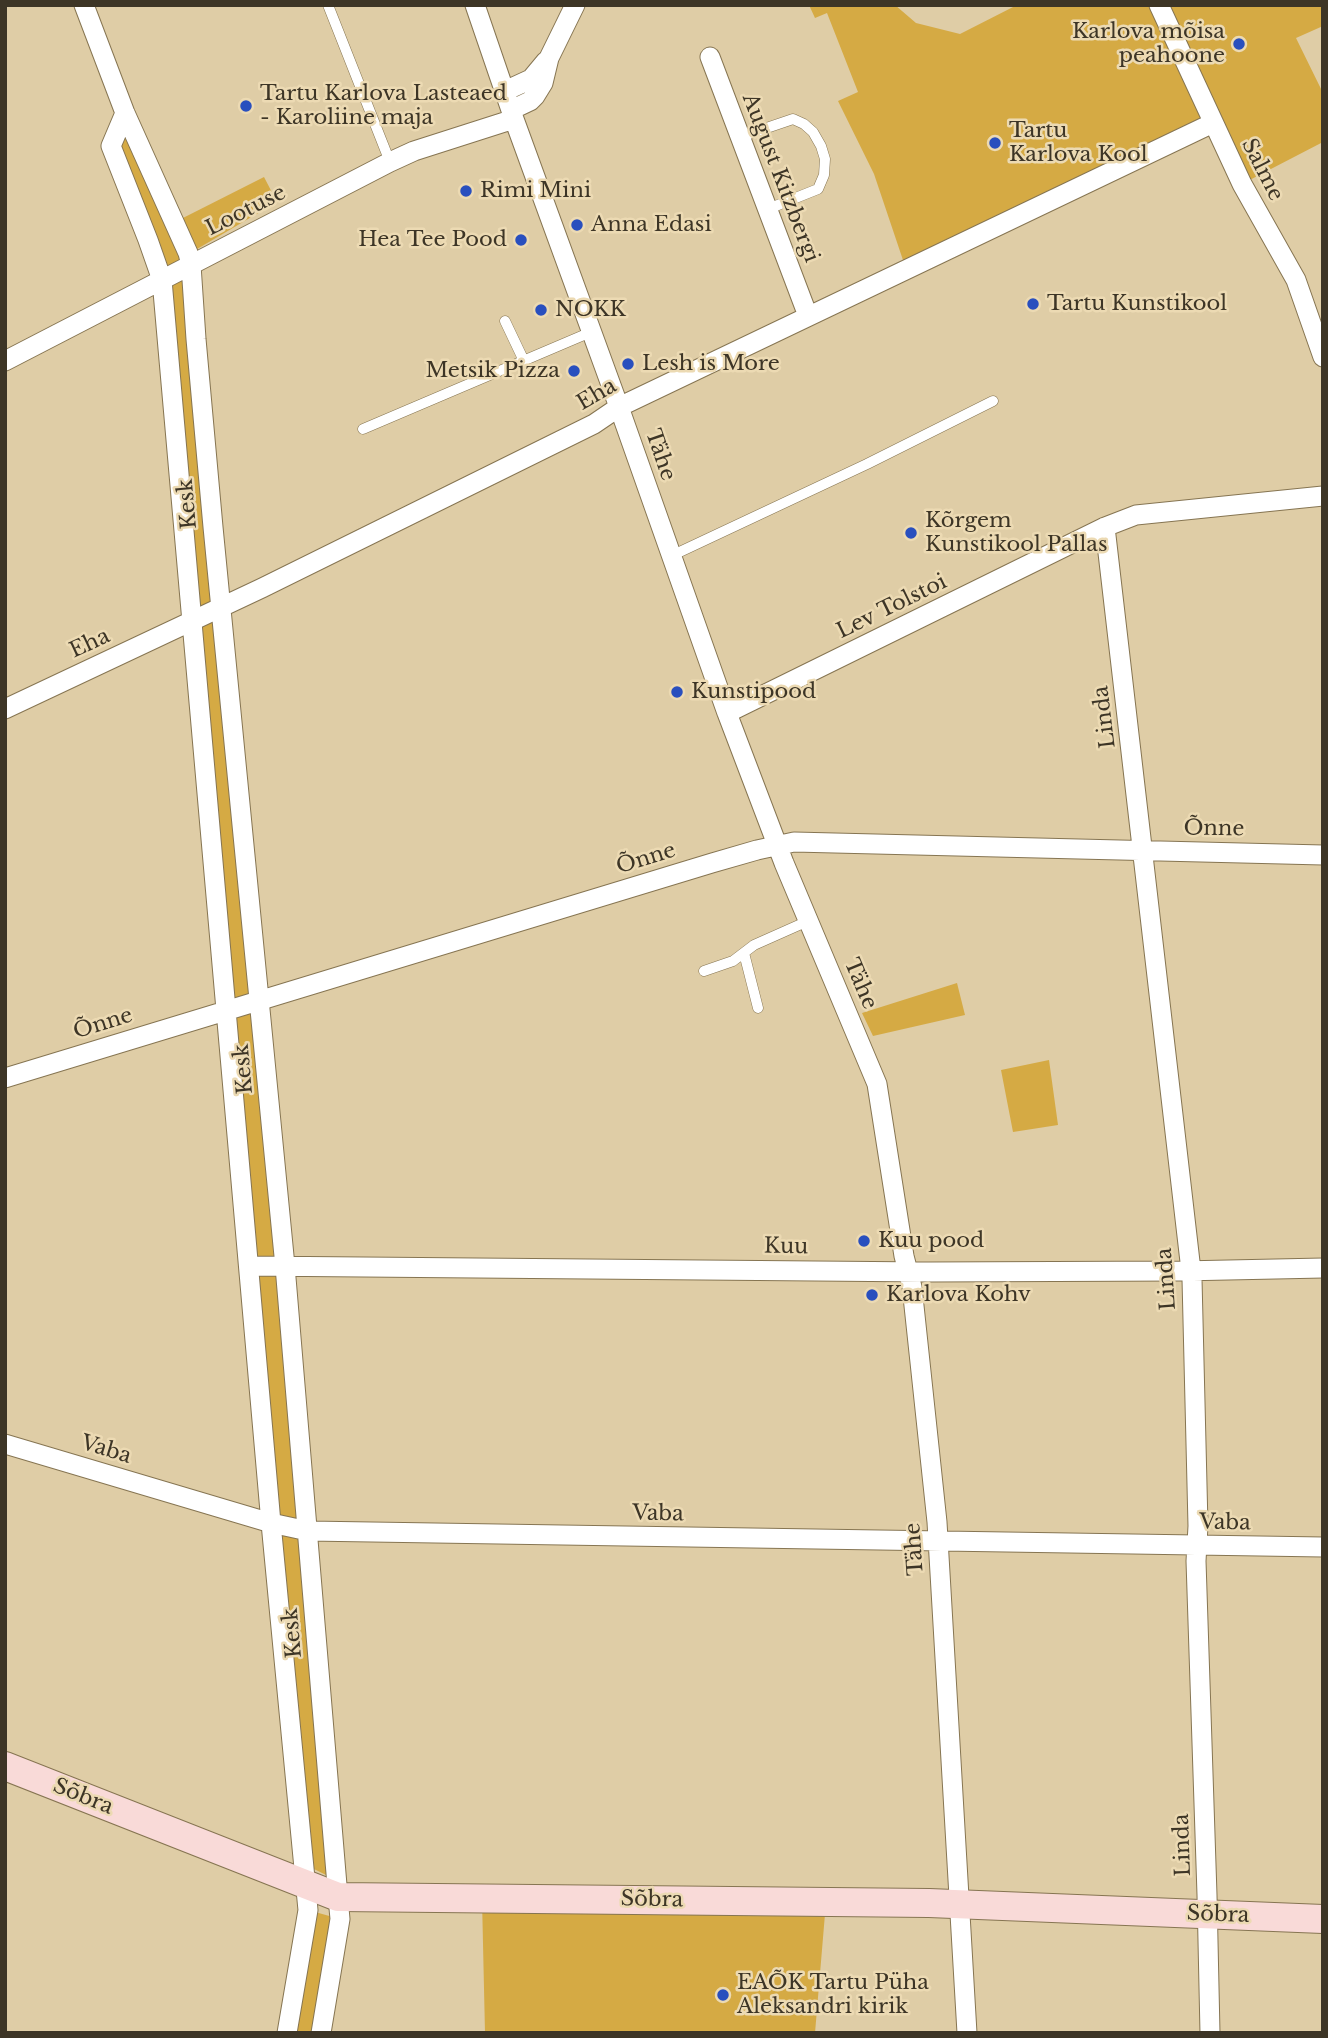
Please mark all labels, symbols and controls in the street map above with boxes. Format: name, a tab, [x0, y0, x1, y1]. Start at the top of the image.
place label: Karlova mõisa peahoone	[1072, 19, 1225, 69]
marker: Karlova mõisa peahoone	[1231, 36, 1247, 52]
place label: Tartu Karlova Lasteaed - Karoliine maja	[260, 81, 507, 131]
street label: August Kitzbergi	[736, 90, 824, 266]
marker: Tartu Karlova Lasteaed - Karoliine maja	[238, 98, 254, 114]
place label: Tartu Karlova Kool	[1009, 118, 1147, 168]
marker: Tartu Karlova Kool	[987, 135, 1003, 151]
street label: Salme	[1236, 135, 1288, 205]
place label: Rimi Mini	[480, 178, 591, 204]
street label: Lootuse	[202, 180, 290, 242]
marker: Rimi Mini	[458, 183, 474, 199]
place label: Anna Edasi	[591, 212, 712, 238]
marker: Anna Edasi	[569, 217, 585, 233]
place label: Hea Tee Pood	[358, 227, 507, 253]
marker: Hea Tee Pood	[513, 232, 529, 248]
place label: Tartu Kunstikool	[1047, 291, 1227, 317]
marker: Tartu Kunstikool	[1025, 296, 1041, 312]
place label: NOKK	[555, 297, 626, 323]
marker: NOKK	[533, 302, 549, 318]
place label: Lesh is More	[642, 351, 780, 377]
marker: Lesh is More	[620, 356, 636, 372]
place label: Metsik Pizza	[425, 358, 560, 384]
marker: Metsik Pizza	[566, 363, 582, 379]
street label: Eha	[573, 374, 621, 416]
street label: Tähe	[639, 426, 681, 484]
street label: Kesk	[173, 478, 203, 530]
place label: Kõrgem Kunstikool Pallas	[925, 508, 1107, 558]
marker: Kõrgem Kunstikool Pallas	[903, 525, 919, 541]
street label: Lev Tolstoi	[833, 570, 951, 644]
street label: Eha	[66, 624, 114, 664]
place label: Kunstipood	[691, 679, 816, 705]
marker: Kunstipood	[669, 684, 685, 700]
street label: Linda	[1089, 684, 1121, 750]
street label: Õnne	[1183, 816, 1245, 842]
street label: Õnne	[613, 838, 679, 880]
street label: Tähe	[838, 955, 882, 1013]
street label: Õnne	[70, 1003, 136, 1045]
street label: Kesk	[229, 1043, 259, 1095]
place label: Kuu pood	[878, 1228, 984, 1254]
marker: Kuu pood	[856, 1233, 872, 1249]
street label: Kuu	[764, 1234, 808, 1260]
street label: Linda	[1152, 1247, 1182, 1311]
place label: Karlova Kohv	[886, 1282, 1031, 1308]
marker: Karlova Kohv	[864, 1287, 880, 1303]
street label: Vaba	[78, 1430, 134, 1470]
street label: Vaba	[632, 1501, 684, 1527]
street label: Vaba	[1199, 1510, 1251, 1536]
street label: Tähe	[901, 1522, 929, 1576]
street label: Kesk	[278, 1607, 308, 1659]
street label: Sõbra	[49, 1774, 117, 1820]
street label: Linda	[1169, 1813, 1197, 1877]
street label: Sõbra	[620, 1887, 684, 1913]
street label: Sõbra	[1186, 1901, 1250, 1929]
place label: EAÕK Tartu Püha Aleksandri kirik	[737, 1970, 929, 2020]
marker: EAÕK Tartu Püha Aleksandri kirik	[715, 1987, 731, 2003]

